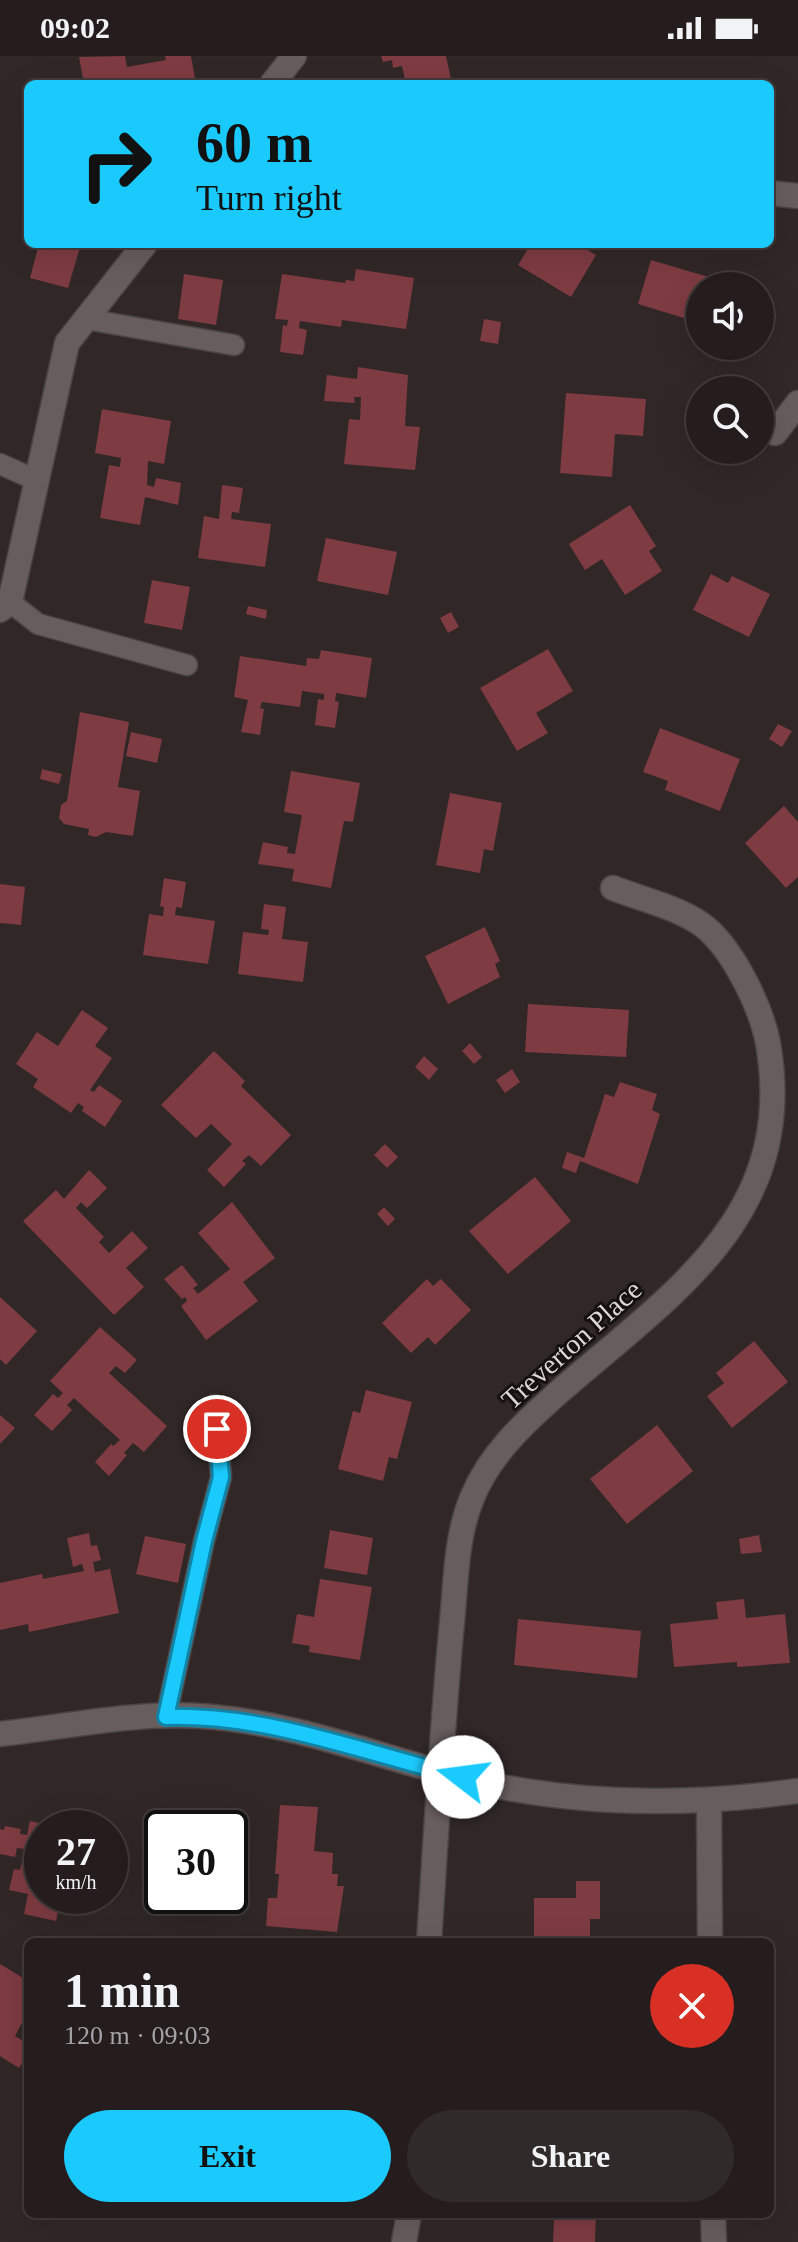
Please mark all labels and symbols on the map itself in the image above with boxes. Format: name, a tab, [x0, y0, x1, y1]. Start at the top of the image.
street label: Treverton Place	[495, 1274, 647, 1415]
pin	[183, 1395, 251, 1463]
position arrow	[421, 1735, 505, 1819]
speed limit sign: 30	[144, 1810, 248, 1914]

